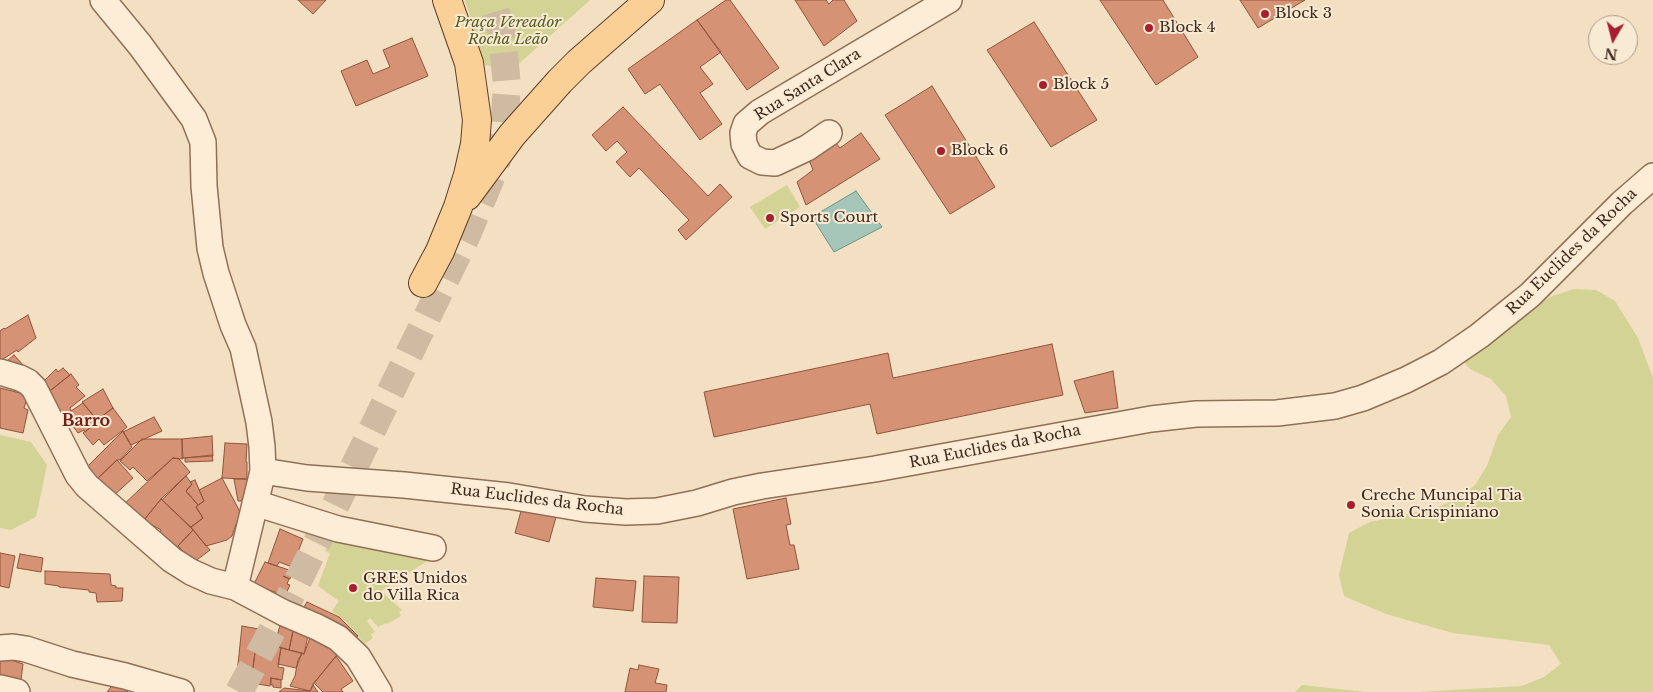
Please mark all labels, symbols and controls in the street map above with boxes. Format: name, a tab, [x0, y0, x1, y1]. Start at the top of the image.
place label: Block 3	[1275, 5, 1332, 23]
marker: Block 3	[1259, 8, 1271, 20]
park label: Praça Vereador Rocha Leão	[455, 14, 561, 49]
north arrow	[1588, 15, 1638, 65]
place label: Block 4	[1159, 19, 1216, 37]
marker: Block 4	[1143, 22, 1155, 34]
text: N	[1603, 44, 1619, 64]
street label: Rua Santa Clara	[752, 45, 864, 125]
place label: Block 5	[1053, 76, 1109, 94]
marker: Block 5	[1037, 79, 1049, 91]
place label: Block 6	[951, 142, 1008, 160]
marker: Block 6	[935, 145, 947, 157]
street label: Rua Euclides da Rocha	[1503, 185, 1641, 319]
place label: Sports Court	[780, 209, 878, 227]
marker: Sports Court	[764, 212, 776, 224]
district label: Barro	[62, 411, 110, 431]
street label: Rua Euclides da Rocha	[908, 422, 1082, 472]
street label: Rua Euclides da Rocha	[449, 480, 625, 520]
place label: Creche Muncipal Tia Sonia Crispiniano	[1361, 487, 1522, 522]
marker: Creche Muncipal Tia Sonia Crispiniano	[1345, 499, 1357, 511]
place label: GRES Unidos do Villa Rica	[363, 570, 467, 605]
marker: GRES Unidos do Villa Rica	[347, 582, 359, 594]

